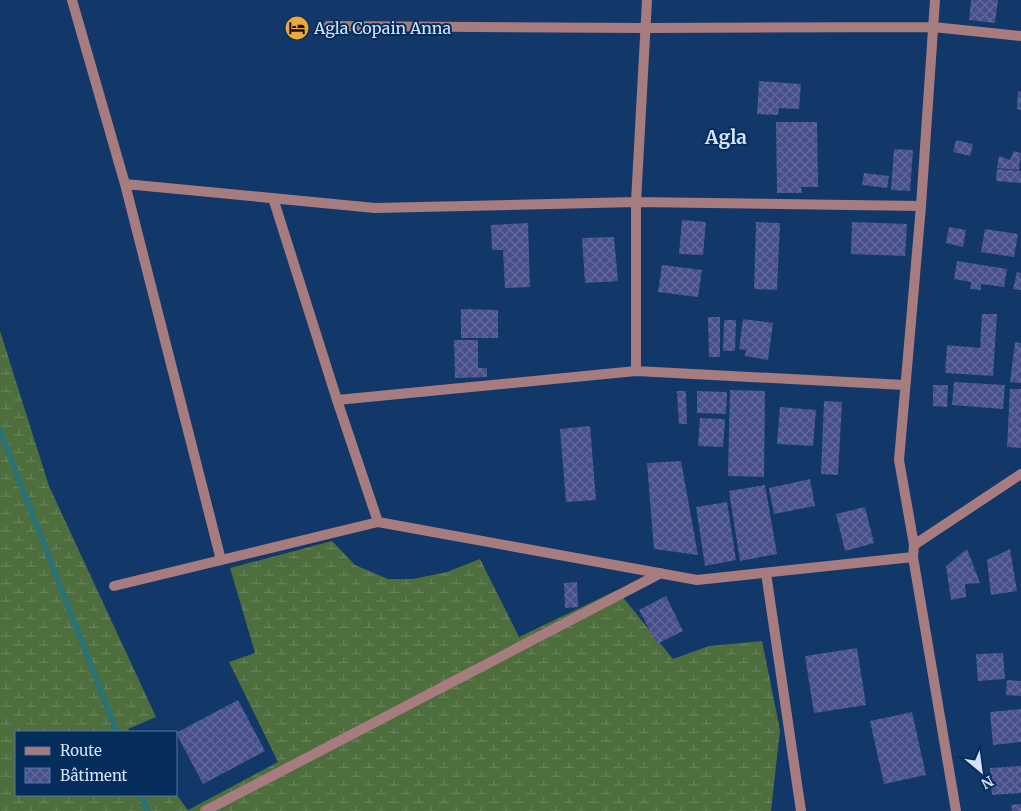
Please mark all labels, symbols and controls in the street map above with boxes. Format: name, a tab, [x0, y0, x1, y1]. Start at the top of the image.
hotel icon: Agla Copain Anna	[284, 15, 310, 41]
place label: Agla Copain Anna	[313, 18, 451, 38]
district label: Agla	[704, 125, 747, 149]
legend	[15, 731, 178, 796]
text: Route	[60, 741, 102, 760]
north arrow	[956, 746, 1006, 796]
text: Bâtiment	[60, 766, 128, 785]
text: N	[978, 772, 997, 793]

